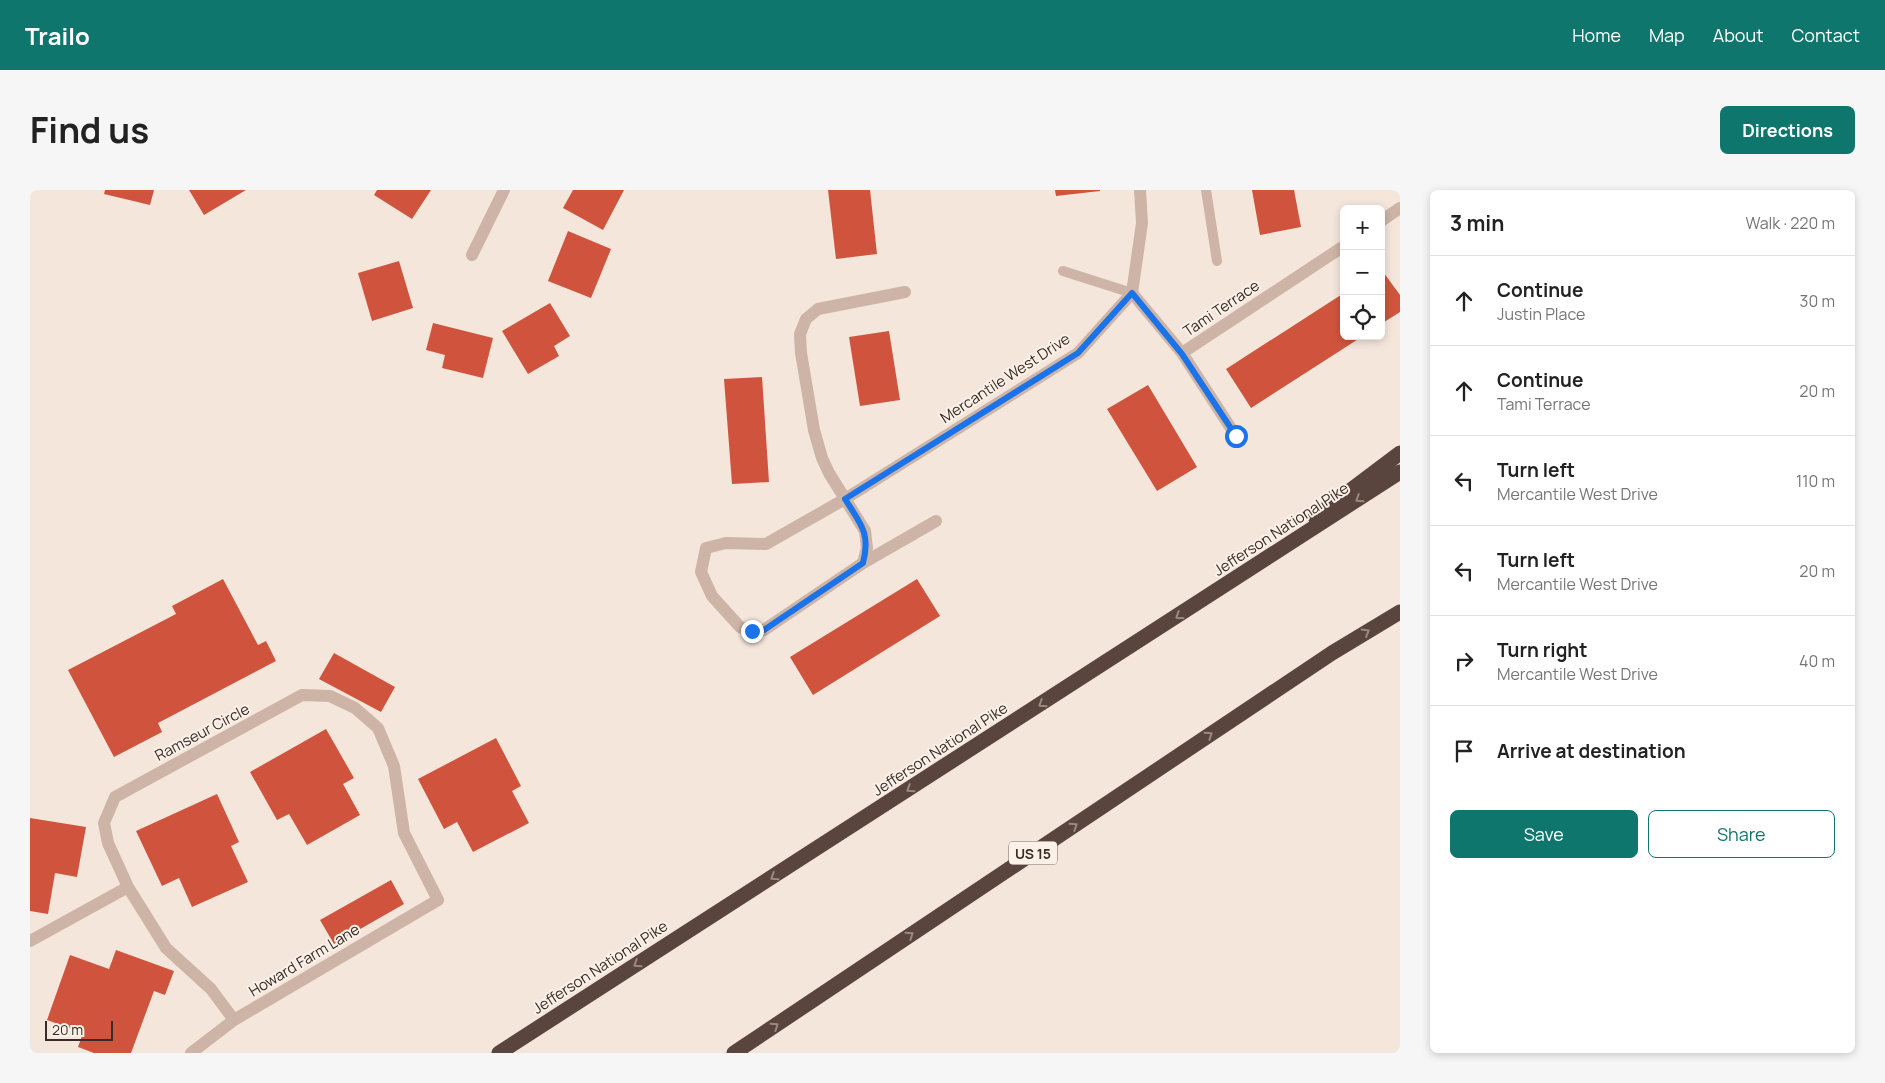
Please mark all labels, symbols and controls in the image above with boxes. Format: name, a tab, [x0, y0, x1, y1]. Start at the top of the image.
text: Trailo	[25, 19, 90, 52]
text: Home	[1572, 23, 1621, 47]
text: Map	[1649, 23, 1685, 47]
text: About	[1713, 23, 1763, 47]
text: Contact	[1791, 23, 1860, 47]
text: Find us	[30, 106, 149, 154]
button: Directions	[1720, 106, 1855, 154]
map controls	[1340, 205, 1385, 340]
button: +	[1340, 205, 1385, 250]
text: 3 min	[1450, 209, 1504, 237]
text: Walk · 220 m	[1745, 212, 1835, 234]
button: −	[1340, 250, 1385, 295]
street label: Tami Terrace	[1179, 275, 1263, 341]
text: Continue	[1497, 277, 1583, 303]
icon: ahead	[1450, 287, 1478, 315]
text: 30 m	[1800, 290, 1835, 312]
button: locate	[1340, 295, 1385, 340]
text: Justin Place	[1497, 303, 1585, 325]
street label: Mercantile West Drive	[936, 328, 1074, 428]
text: Continue	[1497, 367, 1583, 393]
icon: ahead	[1450, 377, 1478, 405]
text: 20 m	[1799, 380, 1835, 402]
text: Tami Terrace	[1497, 393, 1591, 415]
route start	[1225, 425, 1248, 448]
text: Turn left	[1497, 457, 1575, 483]
icon: left	[1450, 467, 1478, 495]
text: 110 m	[1796, 470, 1835, 492]
street label: Jefferson National Pike	[1209, 477, 1353, 581]
text: Mercantile West Drive	[1497, 483, 1658, 505]
one-way arrow	[1355, 493, 1365, 502]
text: Turn left	[1497, 547, 1575, 573]
icon: left	[1450, 557, 1478, 585]
text: 20 m	[1799, 560, 1835, 582]
text: Mercantile West Drive	[1497, 573, 1658, 595]
one-way arrow	[1175, 610, 1185, 619]
route end	[741, 620, 764, 643]
one-way arrow	[1360, 629, 1369, 639]
text: Turn right	[1497, 637, 1587, 663]
icon: right	[1450, 647, 1478, 675]
text: 40 m	[1799, 650, 1835, 672]
text: Mercantile West Drive	[1497, 663, 1658, 685]
street label: Jefferson National Pike	[868, 697, 1012, 801]
street label: Ramseur Circle	[151, 698, 253, 766]
one-way arrow	[1039, 698, 1048, 707]
one-way arrow	[1203, 732, 1213, 741]
icon: arrive	[1450, 737, 1478, 765]
text: Arrive at destination	[1497, 738, 1686, 764]
one-way arrow	[907, 782, 916, 792]
button: Save	[1450, 810, 1638, 858]
button: Share	[1648, 810, 1835, 858]
one-way arrow	[1068, 823, 1078, 832]
road number: US 15	[1009, 841, 1057, 864]
one-way arrow	[770, 870, 779, 880]
street label: Jefferson National Pike	[528, 915, 672, 1019]
street label: Howard Farm Lane	[245, 919, 363, 1001]
one-way arrow	[904, 932, 913, 942]
one-way arrow	[633, 958, 642, 968]
scale bar	[45, 1018, 112, 1041]
text: 20 m	[52, 1020, 83, 1039]
one-way arrow	[769, 1023, 778, 1032]

